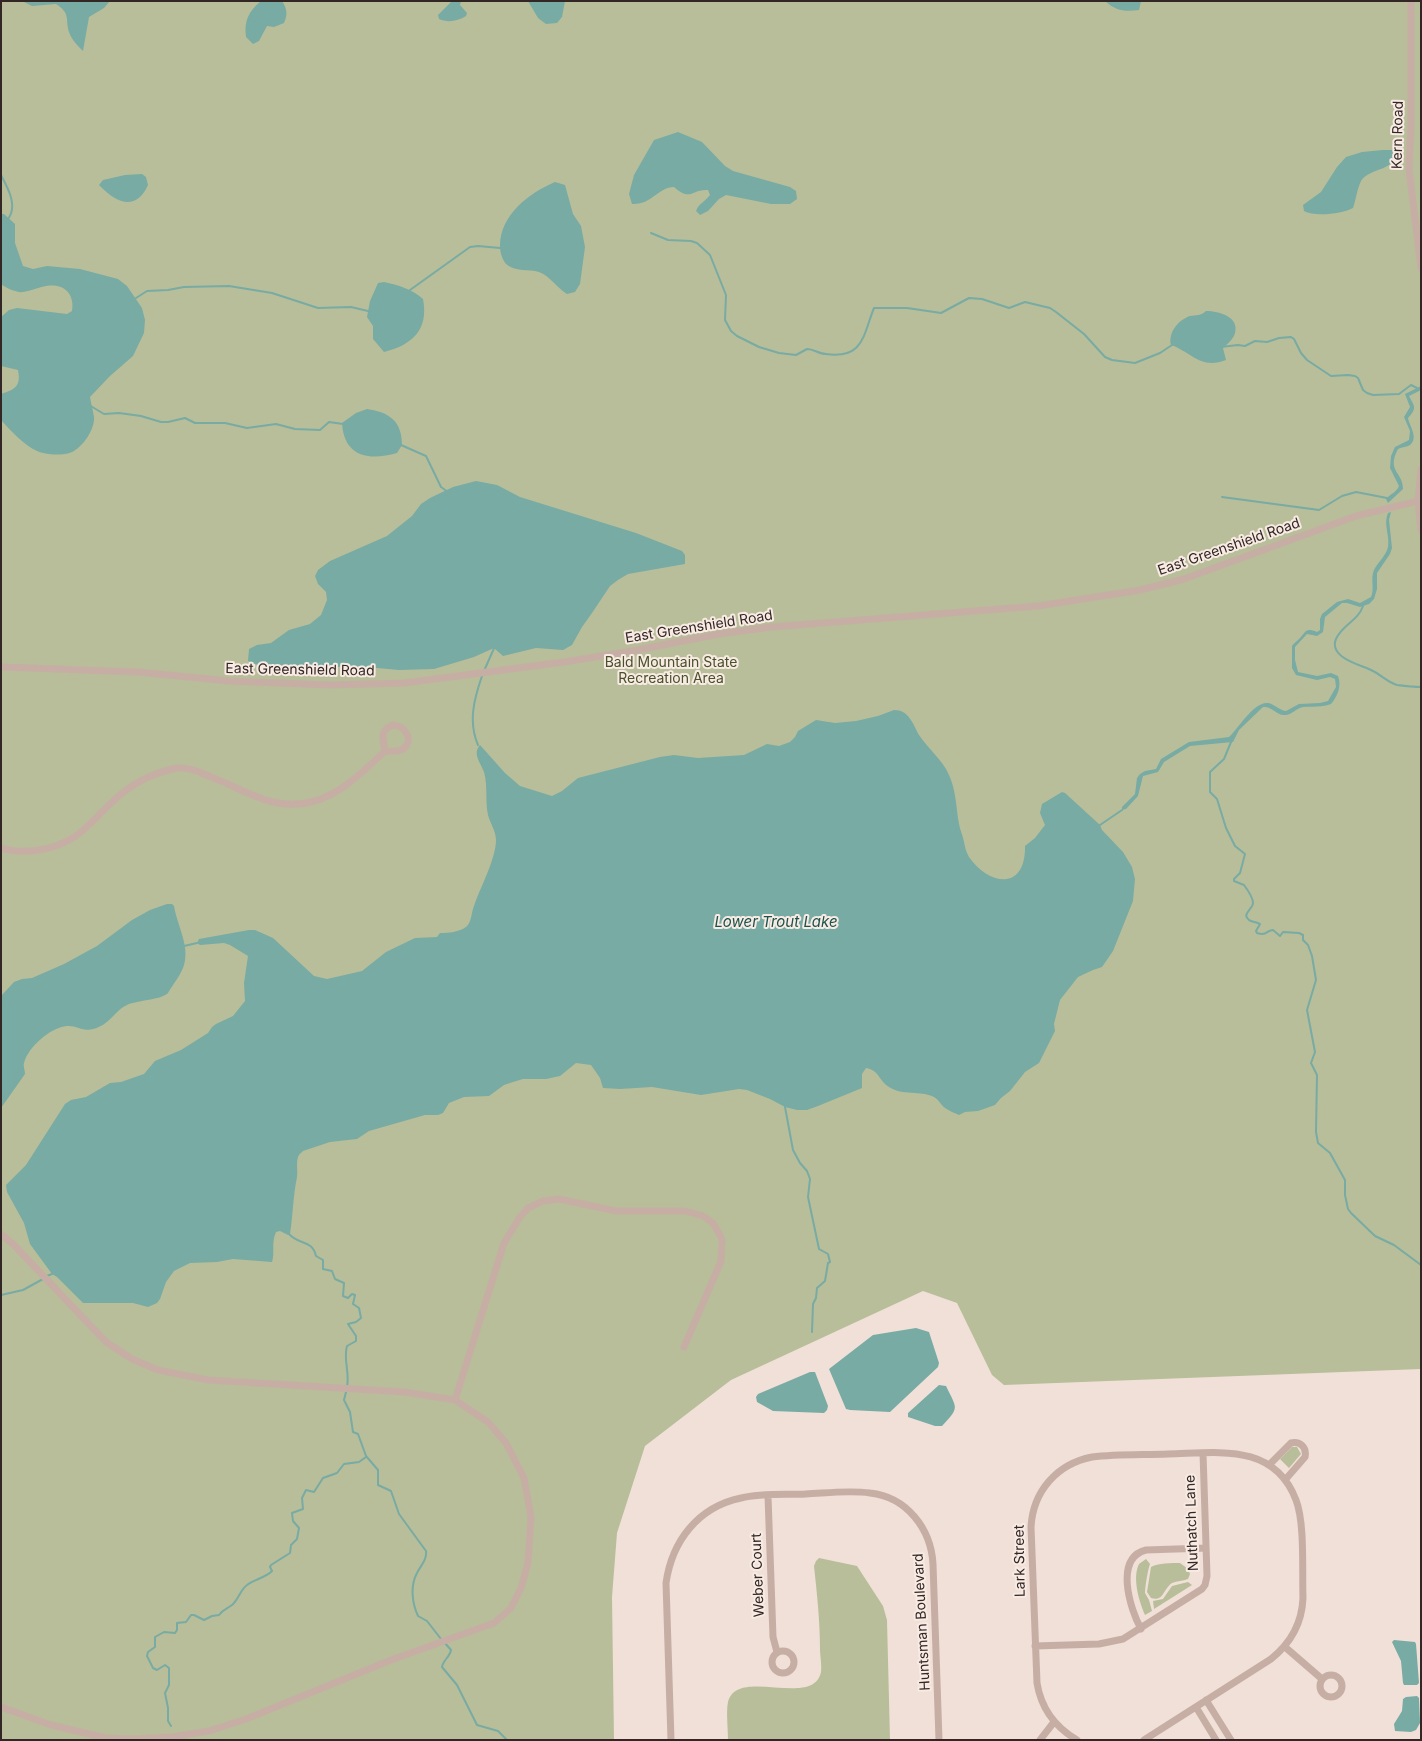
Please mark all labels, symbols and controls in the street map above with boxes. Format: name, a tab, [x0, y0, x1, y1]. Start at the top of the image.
street label: Kern Road	[1389, 101, 1407, 169]
street label: East Greenshield Road	[1156, 515, 1302, 579]
street label: East Greenshield Road	[624, 607, 774, 647]
park label: Bald Mountain State Recreation Area	[605, 655, 737, 688]
street label: East Greenshield Road	[225, 660, 375, 680]
water label: Lower Trout Lake	[714, 913, 838, 931]
street label: Nuthatch Lane	[1182, 1475, 1202, 1571]
street label: Lark Street	[1011, 1525, 1029, 1597]
street label: Weber Court	[748, 1533, 768, 1617]
street label: Huntsman Boulevard	[910, 1553, 934, 1691]

